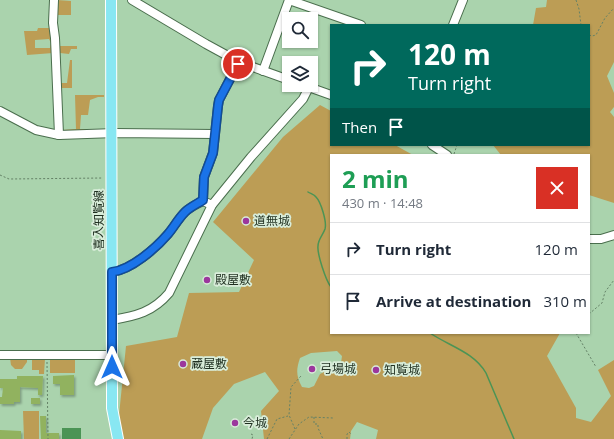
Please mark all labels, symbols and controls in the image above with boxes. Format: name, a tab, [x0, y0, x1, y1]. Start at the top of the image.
map controls	[282, 12, 318, 92]
button: search	[282, 12, 318, 48]
text: 120 m	[408, 35, 491, 73]
icon: right	[342, 40, 394, 92]
pin	[221, 47, 255, 81]
icon: arrive	[227, 53, 249, 75]
button: layers	[282, 56, 318, 92]
text: Turn right	[408, 71, 491, 95]
icon: arrive	[385, 116, 407, 138]
text: Then	[342, 117, 377, 137]
text: 2 min	[342, 162, 409, 195]
button: close	[536, 167, 578, 209]
street label: 喜入知覧線	[90, 190, 107, 250]
text: 430 m · 14:48	[342, 194, 423, 212]
place label: 道無城	[254, 212, 290, 229]
marker: 道無城	[241, 216, 251, 226]
icon: right	[342, 238, 364, 260]
text: Turn right	[376, 239, 451, 259]
text: 120 m	[534, 239, 578, 259]
place label: 殿屋敷	[215, 271, 251, 288]
marker: 殿屋敷	[202, 275, 212, 285]
icon: arrive	[342, 290, 364, 312]
text: Arrive at destination	[376, 291, 531, 311]
text: 310 m	[543, 291, 587, 311]
position arrow	[91, 346, 133, 388]
place label: 蔵屋敷	[191, 355, 227, 372]
marker: 蔵屋敷	[178, 359, 188, 369]
place label: 弓場城	[320, 360, 356, 377]
place label: 知覧城	[384, 361, 420, 378]
marker: 弓場城	[307, 364, 317, 374]
marker: 知覧城	[371, 365, 381, 375]
place label: 今城	[243, 414, 267, 431]
marker: 今城	[230, 418, 240, 428]

